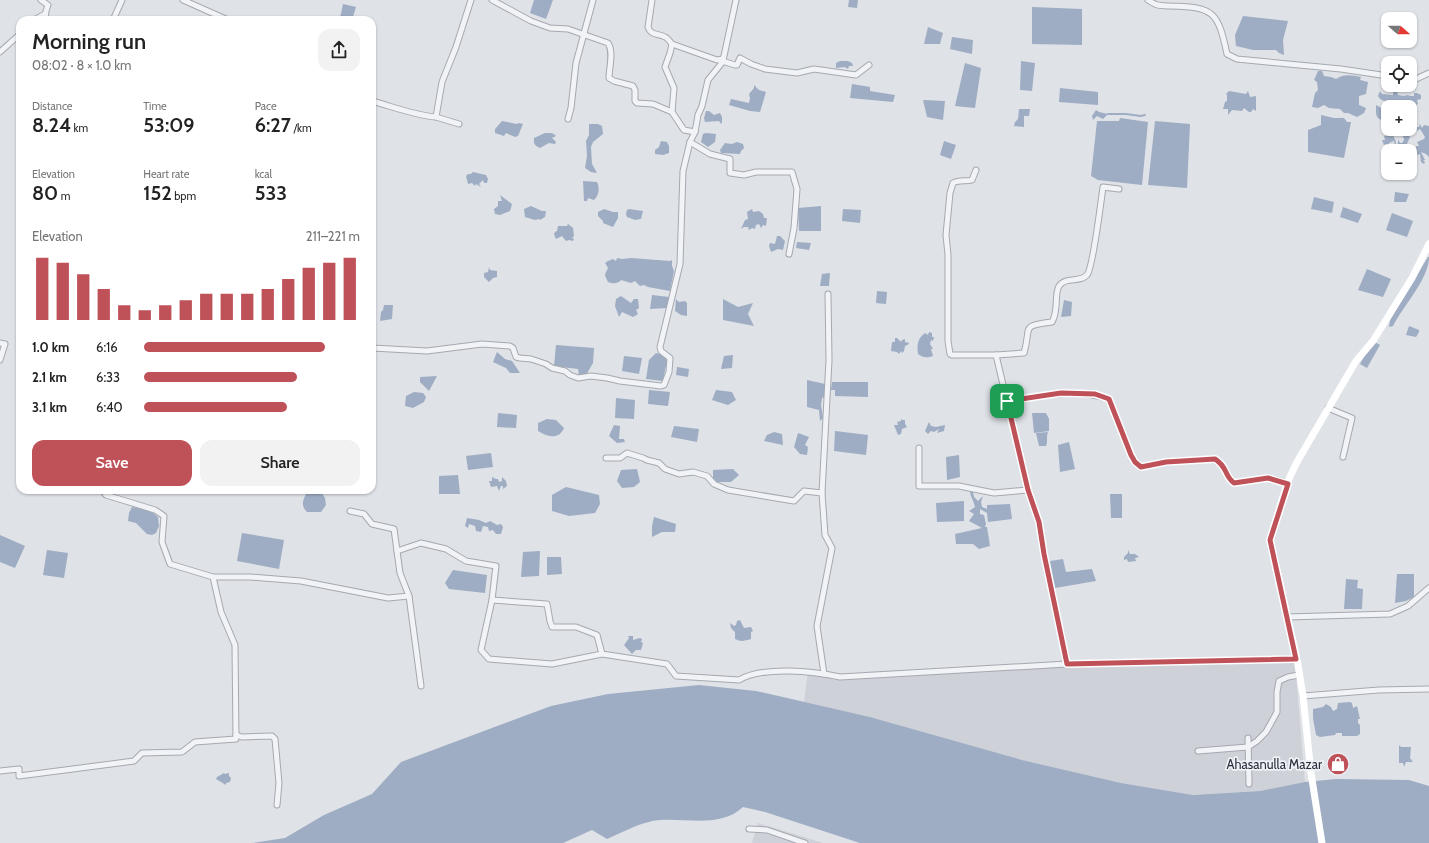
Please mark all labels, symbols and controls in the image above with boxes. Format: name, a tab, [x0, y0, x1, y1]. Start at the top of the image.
north arrow	[1381, 12, 1417, 48]
map controls	[1381, 12, 1417, 180]
text: Morning run	[32, 28, 146, 55]
button: share	[318, 29, 360, 71]
button: locate	[1381, 56, 1417, 92]
text: 08:02 · 8 × 1.0 km	[32, 57, 131, 73]
text: Distance	[32, 99, 73, 113]
text: Time	[143, 99, 167, 113]
text: Pace	[255, 99, 277, 113]
button: +	[1381, 100, 1417, 136]
text: 8.24	[32, 113, 71, 137]
text: 53:09	[143, 113, 195, 137]
text: 6:27	[255, 113, 291, 137]
text: km	[71, 121, 88, 135]
text: /km	[291, 121, 312, 135]
button: −	[1381, 144, 1417, 180]
text: Elevation	[32, 167, 75, 181]
text: Heart rate	[143, 167, 189, 181]
text: kcal	[255, 167, 272, 181]
text: 80	[32, 181, 58, 205]
text: 152	[143, 181, 172, 205]
text: 533	[255, 181, 287, 205]
text: m	[58, 189, 70, 203]
text: bpm	[172, 189, 196, 203]
text: Elevation	[32, 228, 83, 244]
text: 211–221 m	[306, 228, 360, 244]
text: 1.0 km	[32, 339, 69, 355]
text: 6:16	[96, 339, 118, 355]
text: 2.1 km	[32, 369, 67, 385]
text: 6:33	[96, 369, 120, 385]
pin	[990, 384, 1024, 418]
icon: arrive	[996, 390, 1018, 412]
text: 3.1 km	[32, 399, 67, 415]
text: 6:40	[96, 399, 123, 415]
button: Save	[32, 440, 192, 486]
button: Share	[200, 440, 360, 486]
shop icon: Ahasanulla Mazar	[1325, 751, 1351, 777]
place label: Ahasanulla Mazar	[1227, 756, 1323, 772]

